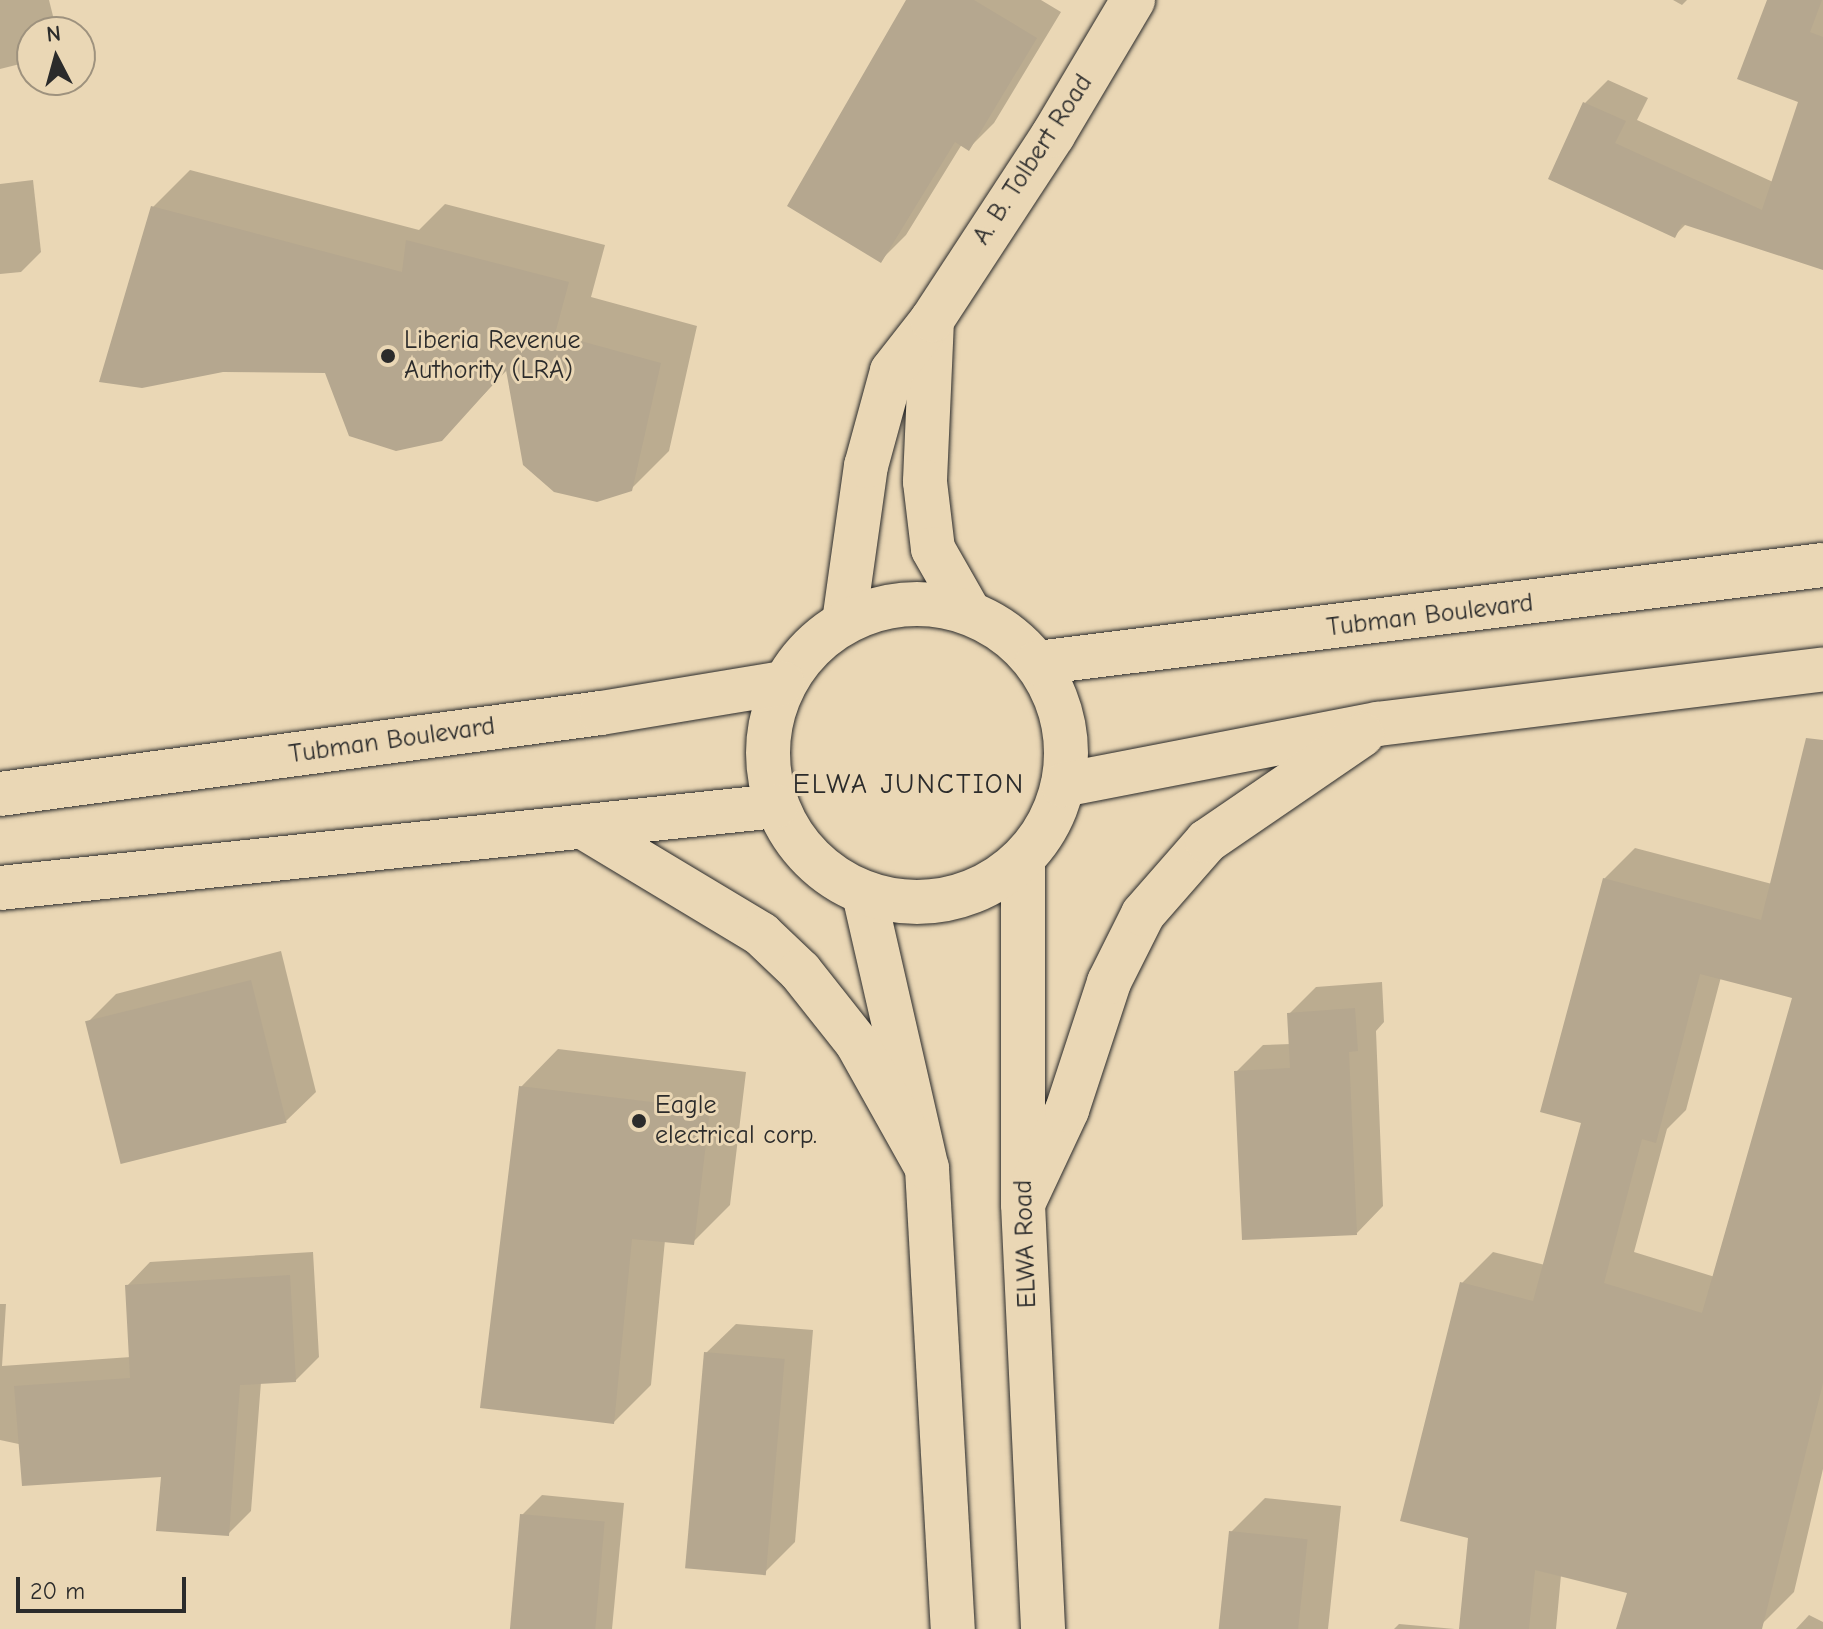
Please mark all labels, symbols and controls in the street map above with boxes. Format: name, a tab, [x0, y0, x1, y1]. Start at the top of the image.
north arrow	[16, 16, 96, 96]
text: N	[45, 20, 62, 48]
street label: A. B. Tolbert Road	[966, 69, 1100, 251]
place label: Liberia Revenue Authority (LRA)	[404, 325, 580, 386]
marker: Liberia Revenue Authority (LRA)	[379, 347, 397, 365]
street label: Tubman Boulevard	[1325, 588, 1535, 644]
street label: Tubman Boulevard	[287, 711, 497, 771]
district label: ELWA JUNCTION	[793, 767, 1025, 801]
place label: Eagle electrical corp.	[655, 1090, 817, 1152]
marker: Eagle electrical corp.	[630, 1112, 648, 1130]
street label: ELWA Road	[1008, 1179, 1044, 1309]
scale bar	[20, 1561, 190, 1611]
text: 20 m	[30, 1577, 85, 1605]

